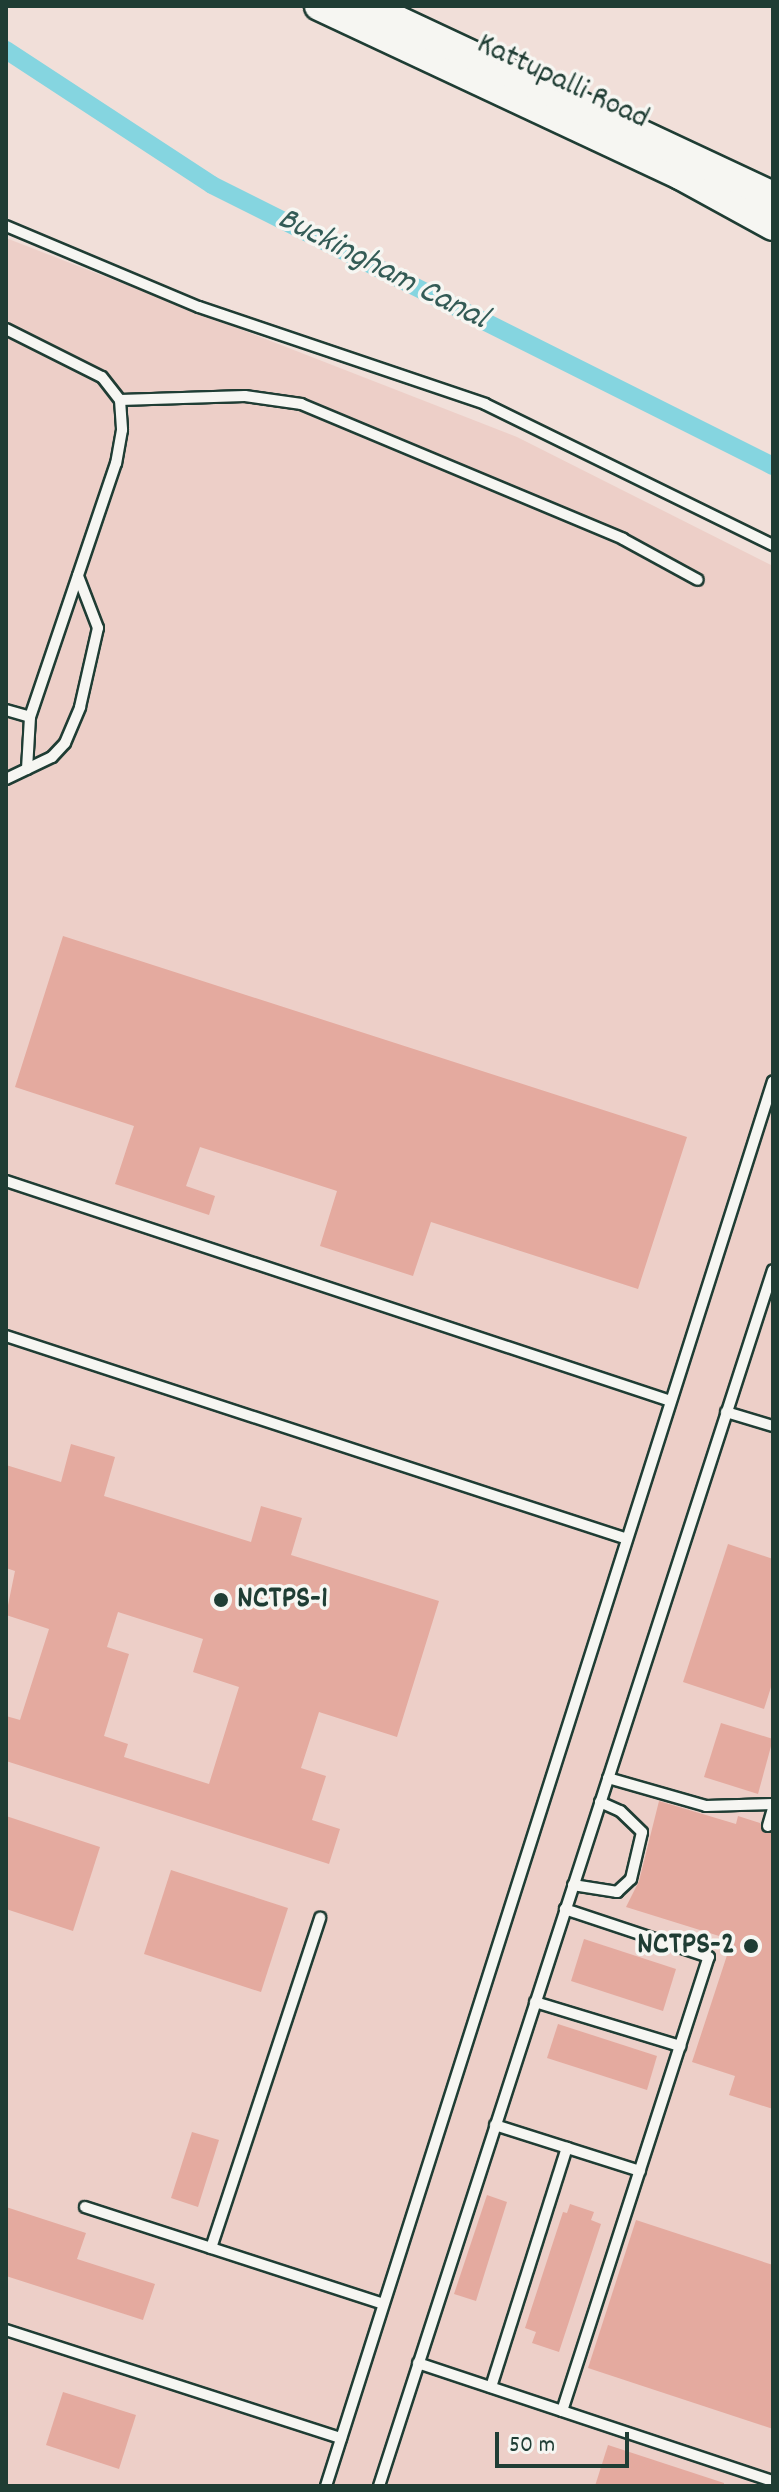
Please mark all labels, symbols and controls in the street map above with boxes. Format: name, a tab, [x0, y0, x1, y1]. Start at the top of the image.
street label: Kattupalli Road	[470, 26, 654, 140]
water label: Buckingham Canal	[270, 200, 494, 340]
place label: NCTPS-1	[237, 1581, 328, 1619]
marker: NCTPS-1	[212, 1591, 230, 1609]
place label: NCTPS-2	[637, 1927, 735, 1965]
marker: NCTPS-2	[742, 1937, 760, 1955]
scale bar	[499, 2416, 633, 2466]
text: 50 m	[509, 2429, 555, 2463]

